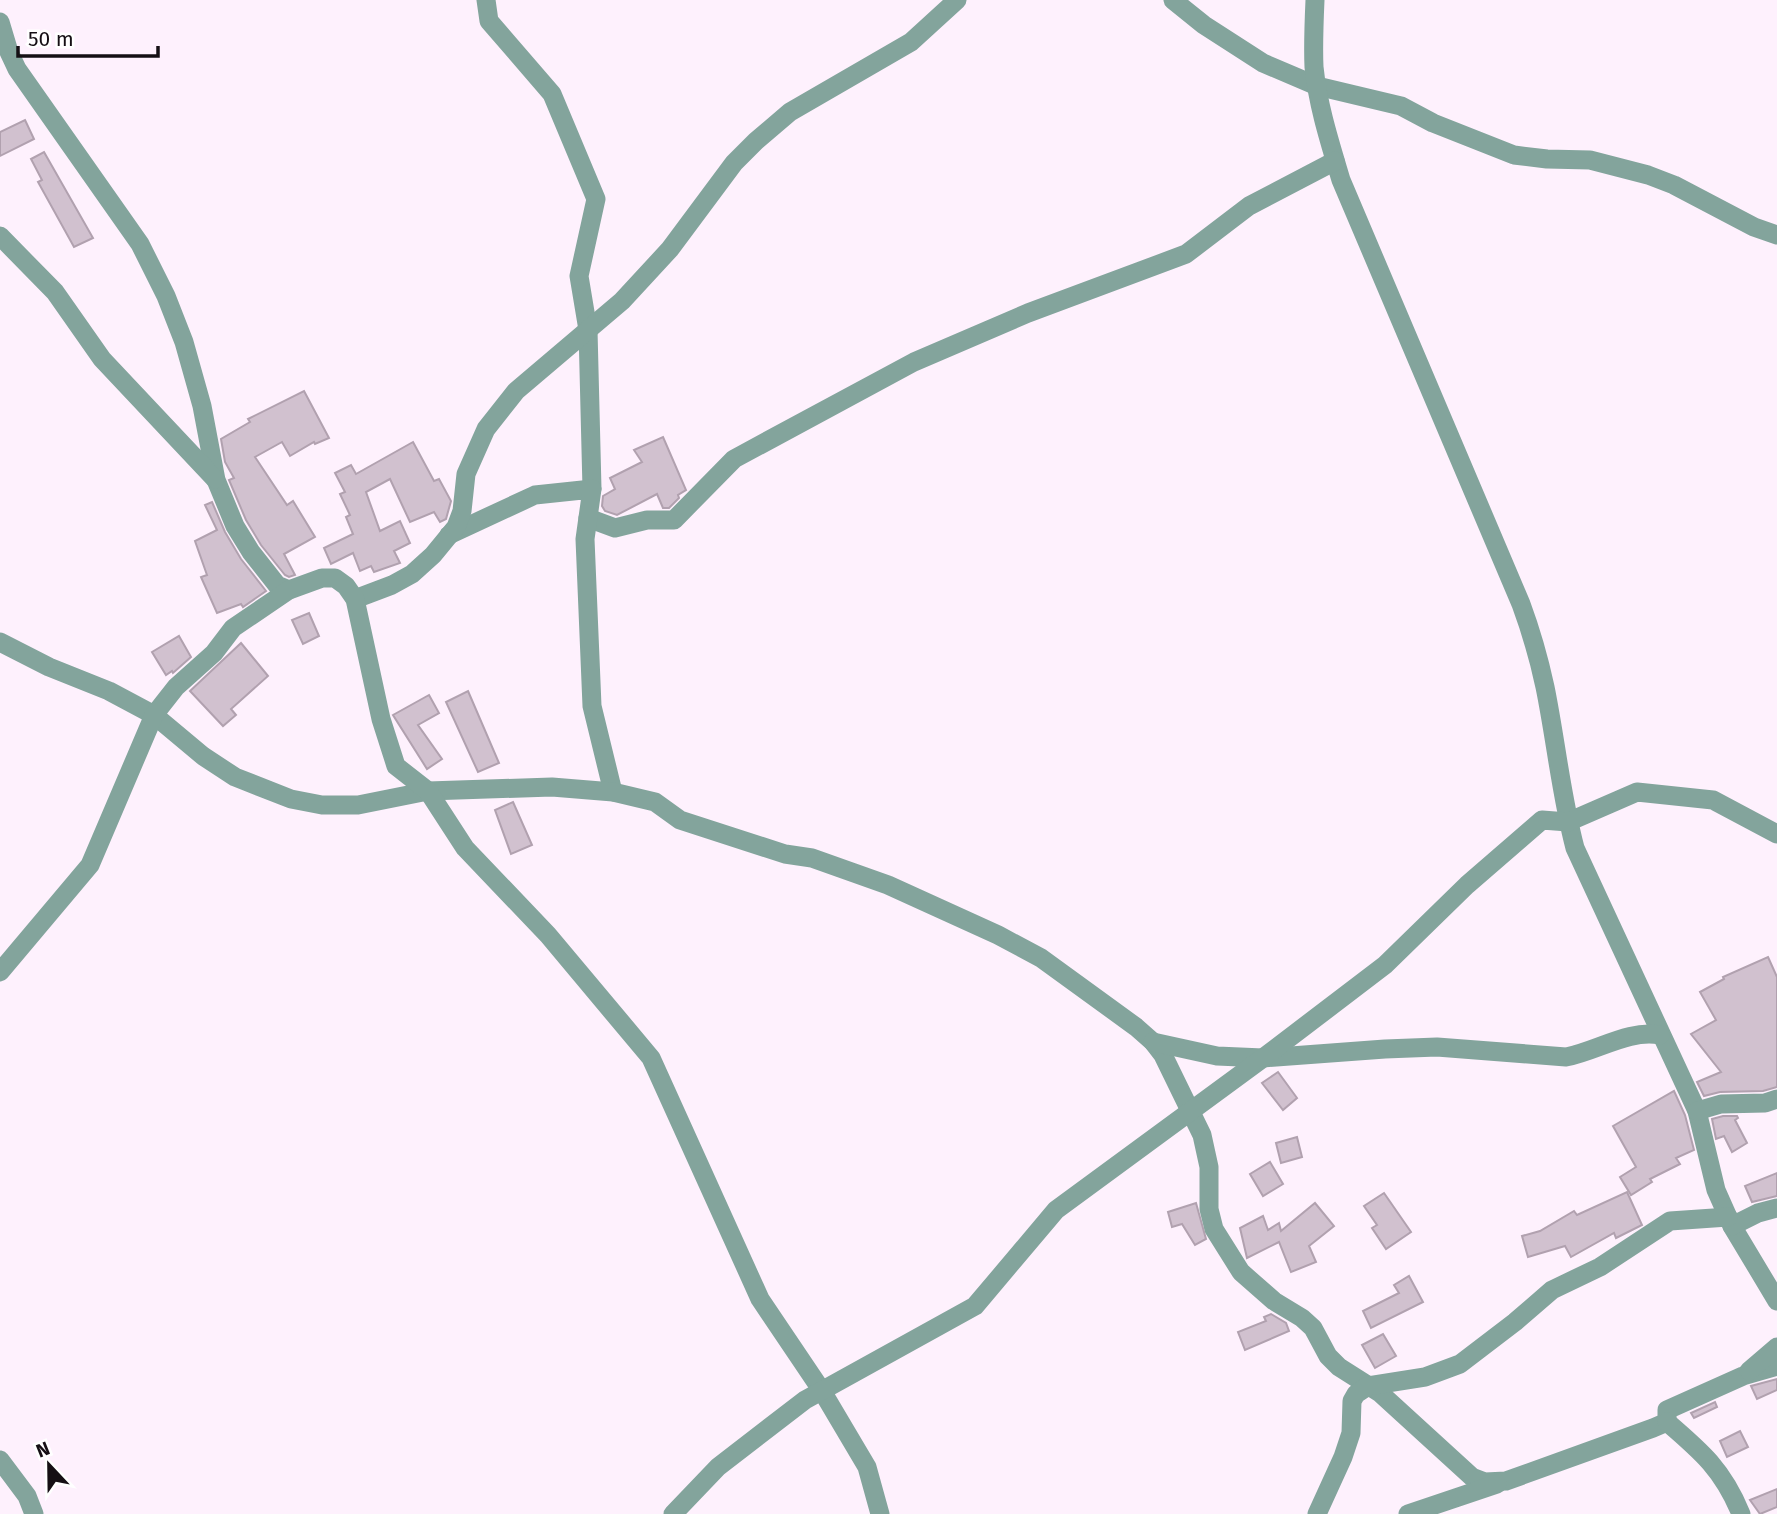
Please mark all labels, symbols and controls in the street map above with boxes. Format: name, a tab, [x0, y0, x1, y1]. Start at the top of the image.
scale bar	[18, 14, 158, 58]
text: 50 m	[28, 26, 74, 52]
north arrow	[14, 1430, 84, 1500]
text: N	[33, 1437, 53, 1463]

